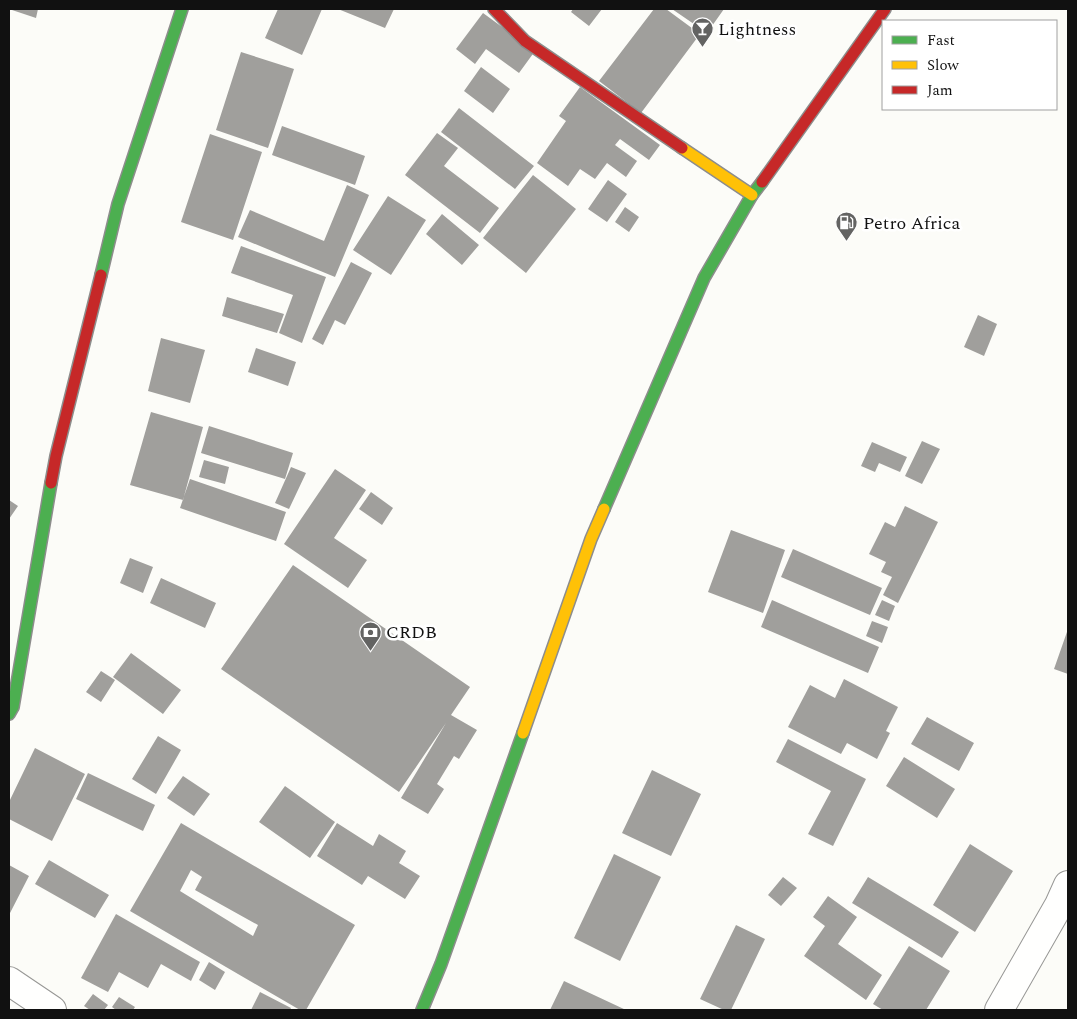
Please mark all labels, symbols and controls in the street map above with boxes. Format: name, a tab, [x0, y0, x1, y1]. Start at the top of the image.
place label: Lightness	[718, 16, 796, 43]
bar icon: Lightness	[690, 17, 714, 48]
legend	[882, 20, 1057, 110]
text: Fast	[927, 29, 955, 52]
text: Slow	[927, 54, 959, 77]
text: Jam	[927, 79, 953, 102]
place label: Petro Africa	[863, 210, 960, 237]
fuel station icon: Petro Africa	[835, 211, 859, 242]
place label: CRDB	[386, 619, 437, 646]
bank icon: CRDB	[358, 620, 382, 651]

